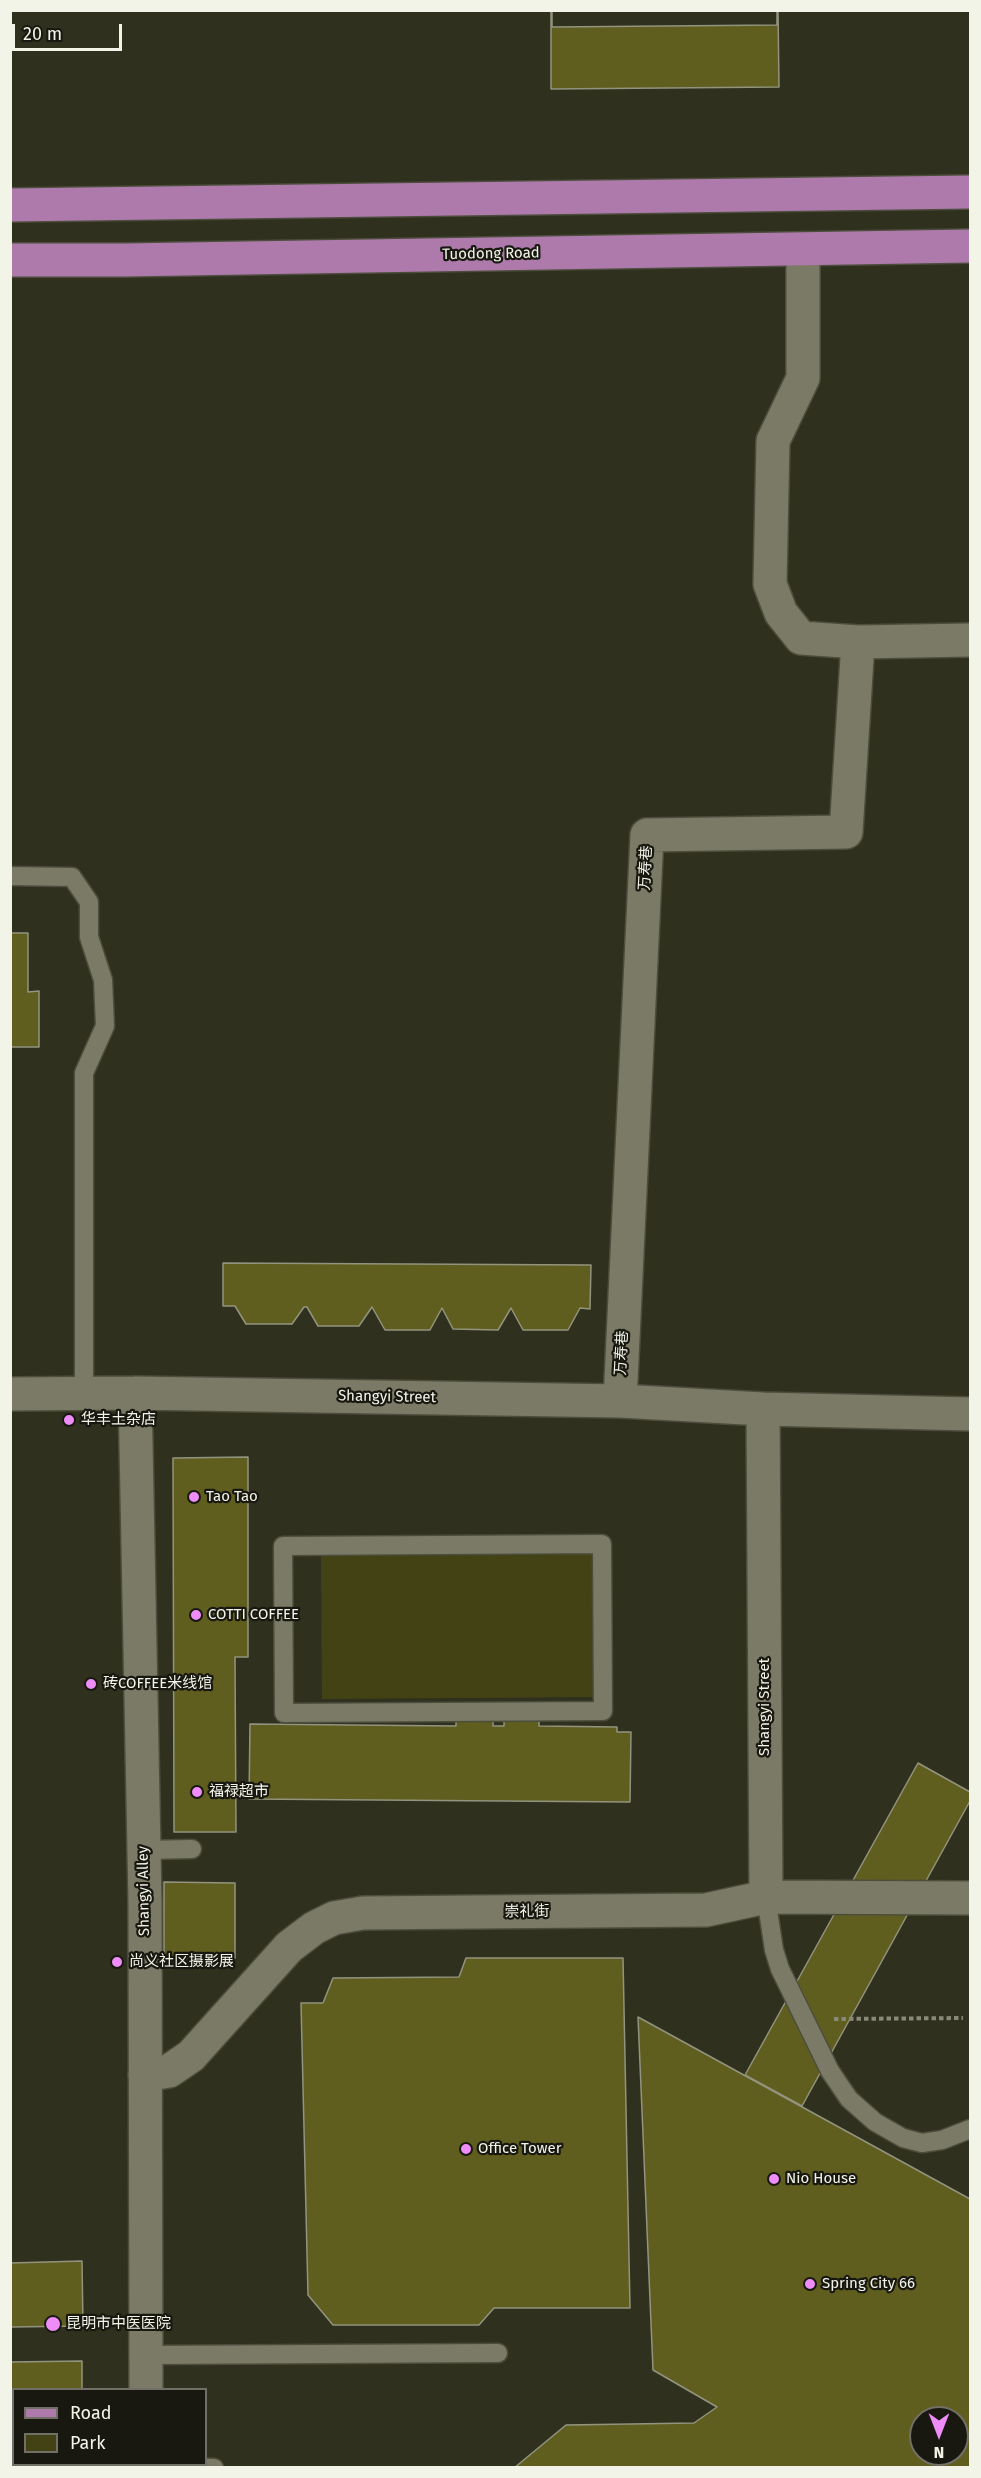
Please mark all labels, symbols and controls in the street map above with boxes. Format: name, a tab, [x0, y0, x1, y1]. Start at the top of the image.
scale bar	[15, 12, 124, 50]
text: 20 m	[23, 23, 62, 45]
street label: Tuodong Road	[442, 244, 540, 264]
street label: 万寿巷	[636, 845, 656, 891]
street label: 万寿巷	[612, 1330, 632, 1376]
street label: Shangyi Street	[338, 1387, 436, 1407]
place label: 华丰土杂店	[81, 1411, 156, 1429]
marker: 华丰土杂店	[62, 1413, 76, 1427]
place label: Tao Tao	[206, 1488, 258, 1506]
marker: Tao Tao	[187, 1490, 201, 1504]
place label: COTTI COFFEE	[208, 1606, 299, 1624]
marker: COTTI COFFEE	[189, 1608, 203, 1622]
street label: Shangyi Street	[756, 1658, 774, 1756]
place label: 砖COFFEE米线馆	[103, 1675, 212, 1693]
marker: 砖COFFEE米线馆	[84, 1677, 98, 1691]
place label: 福禄超市	[209, 1783, 269, 1801]
marker: 福禄超市	[190, 1785, 204, 1799]
street label: Shangyi Alley	[134, 1846, 154, 1936]
street label: 崇礼街	[504, 1903, 550, 1921]
place label: 尚义社区摄影展	[129, 1953, 234, 1971]
marker: 尚义社区摄影展	[110, 1955, 124, 1969]
place label: Office Tower	[478, 2140, 561, 2158]
marker: Office Tower	[459, 2142, 473, 2156]
place label: Nio House	[786, 2170, 856, 2188]
marker: Nio House	[767, 2172, 781, 2186]
place label: Spring City 66	[822, 2275, 915, 2293]
marker: Spring City 66	[803, 2277, 817, 2291]
marker: 昆明市中医医院	[44, 2315, 62, 2333]
place label: 昆明市中医医院	[66, 2315, 171, 2333]
legend	[12, 2388, 207, 2466]
text: Road	[70, 2402, 112, 2424]
north arrow	[909, 2406, 969, 2466]
text: Park	[70, 2432, 105, 2454]
text: N	[934, 2443, 944, 2462]

